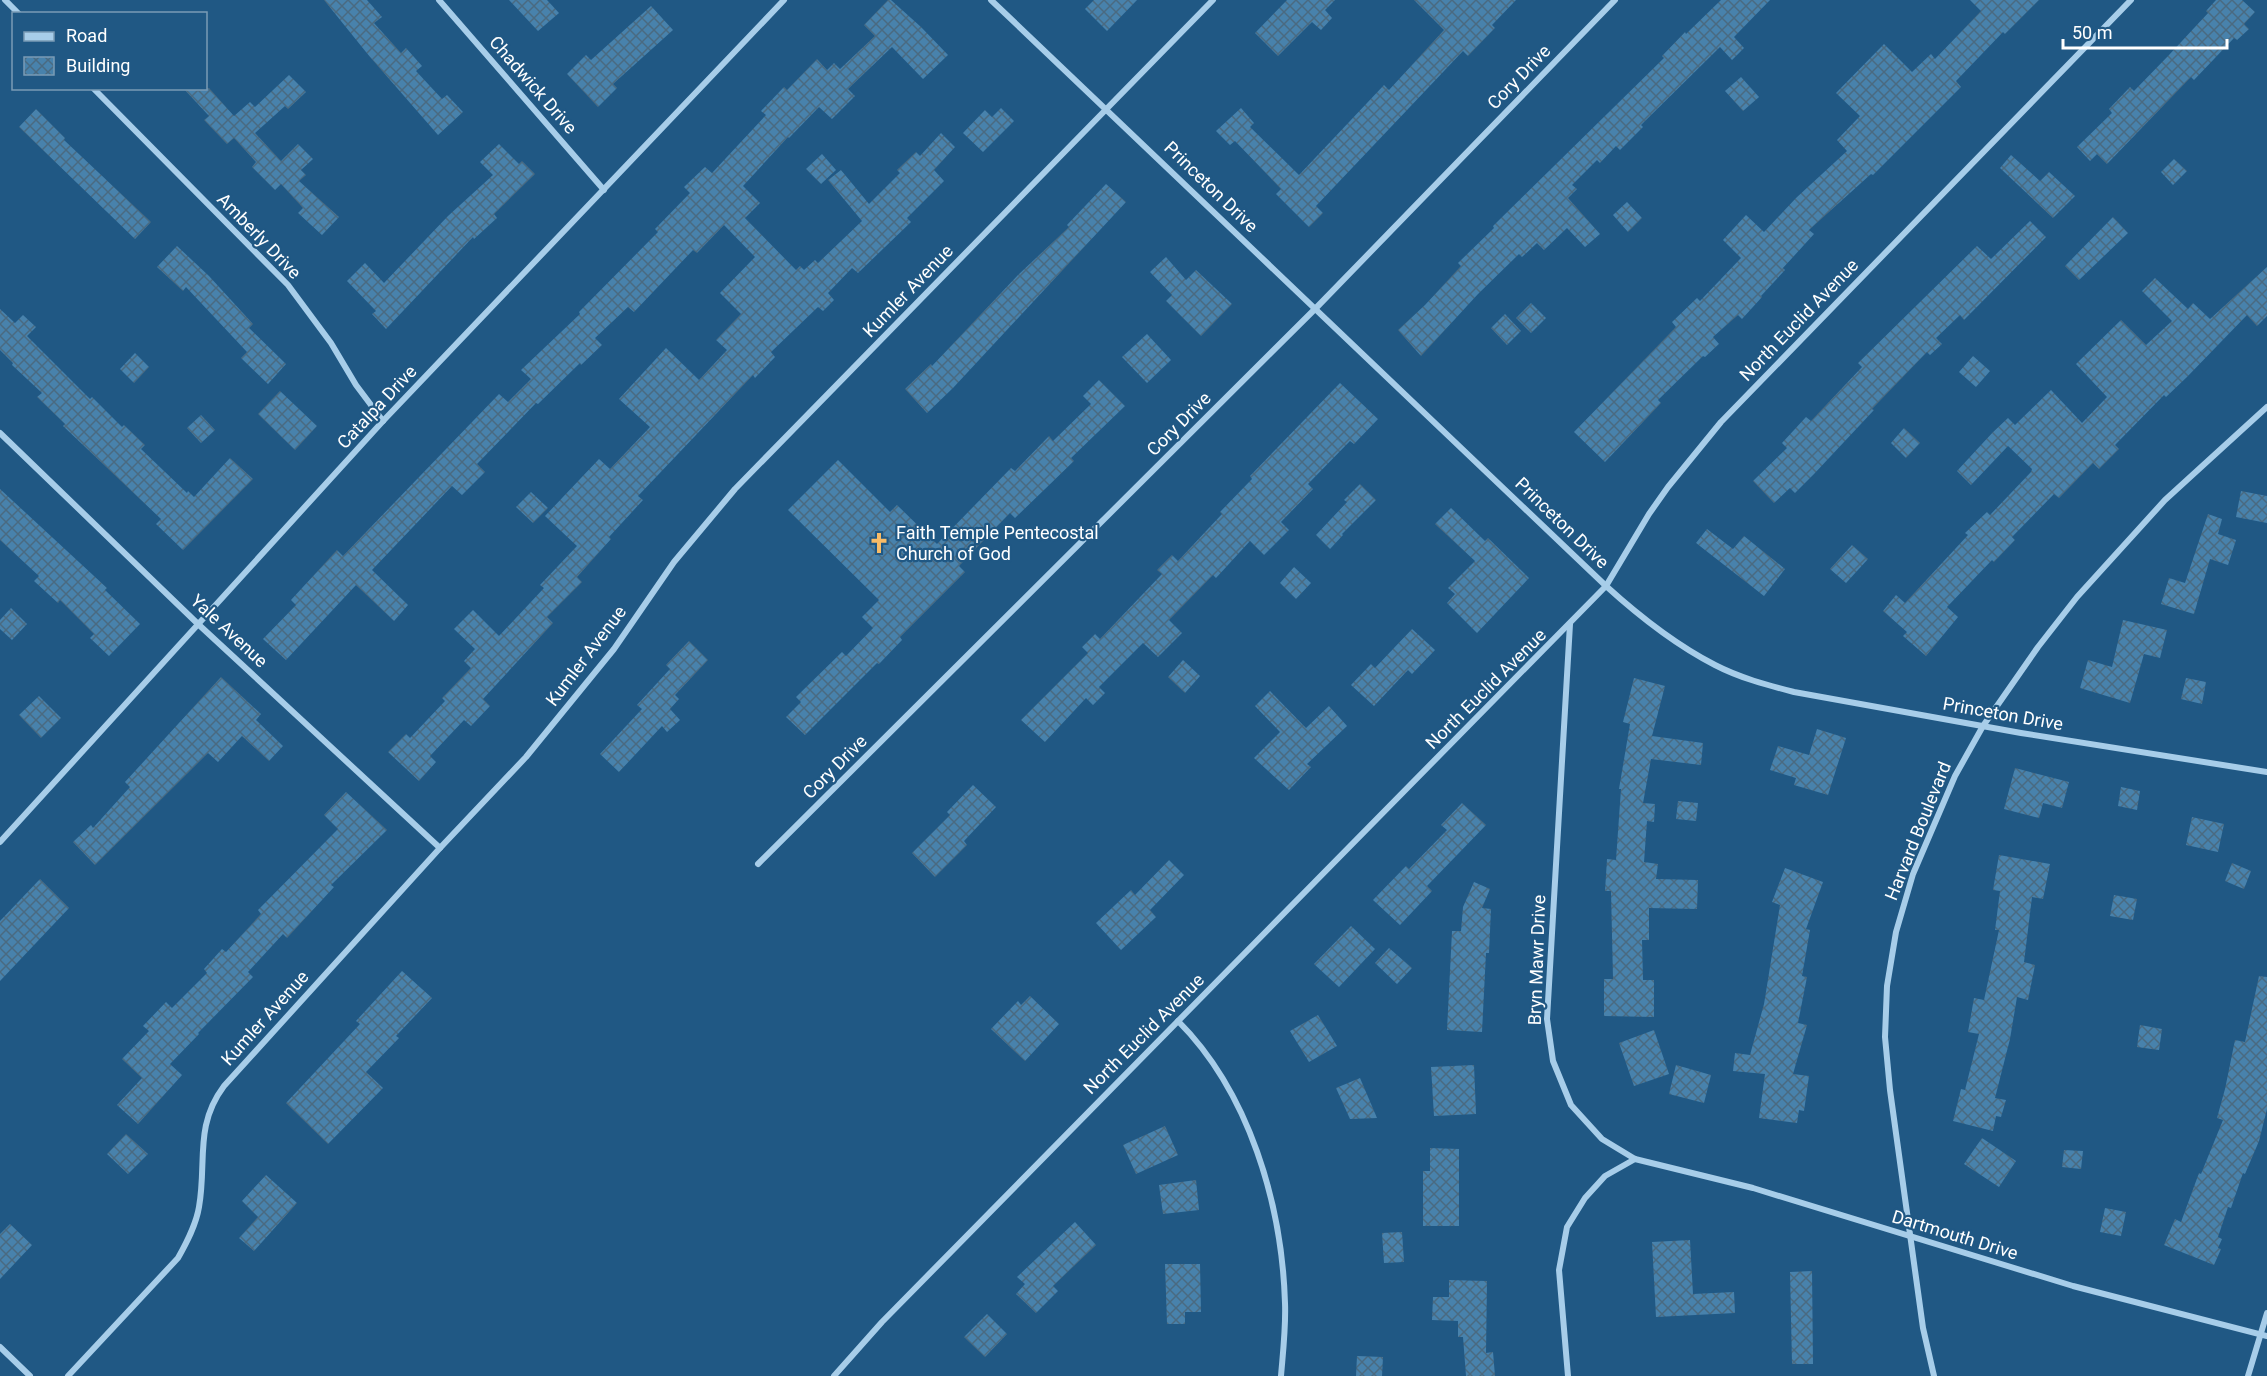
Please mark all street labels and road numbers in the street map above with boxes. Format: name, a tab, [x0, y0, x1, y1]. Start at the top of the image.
street label: Chadwick Drive	[485, 31, 582, 138]
street label: Cory Drive	[1483, 40, 1555, 113]
street label: Princeton Drive	[1160, 137, 1262, 236]
street label: Amberly Drive	[213, 188, 305, 283]
street label: Kumler Avenue	[858, 240, 957, 341]
street label: North Euclid Avenue	[1735, 254, 1862, 385]
street label: Catalpa Drive	[333, 361, 421, 453]
street label: Cory Drive	[1142, 387, 1215, 460]
street label: Princeton Drive	[1511, 473, 1613, 572]
street label: Yale Avenue	[187, 590, 272, 671]
street label: Kumler Avenue	[541, 601, 630, 710]
street label: North Euclid Avenue	[1421, 624, 1550, 753]
street label: Princeton Drive	[1941, 693, 2065, 734]
street label: Cory Drive	[798, 730, 871, 803]
street label: Harvard Boulevard	[1880, 758, 1955, 903]
street label: Bryn Mawr Drive	[1524, 894, 1549, 1026]
street label: Kumler Avenue	[217, 966, 313, 1069]
street label: North Euclid Avenue	[1079, 969, 1208, 1098]
street label: Dartmouth Drive	[1890, 1205, 2021, 1264]

